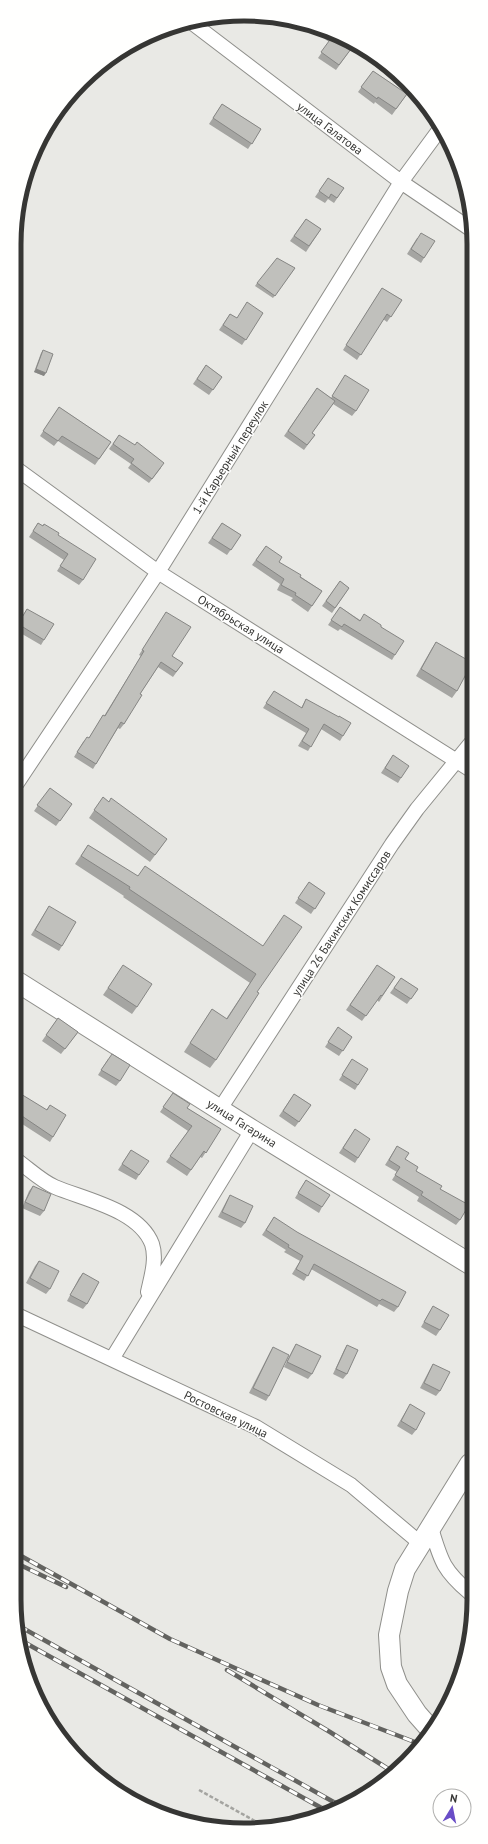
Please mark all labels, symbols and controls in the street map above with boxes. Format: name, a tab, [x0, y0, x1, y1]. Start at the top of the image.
street label: улица Галатова	[294, 98, 366, 158]
street label: 1-й Карьерный переулок	[189, 397, 271, 517]
street label: Октябрьская улица	[195, 591, 287, 657]
street label: улица 26 Бакинских Комиссаров	[288, 847, 394, 999]
street label: улица Гагарина	[204, 1096, 280, 1150]
street label: Ростовская улица	[182, 1387, 270, 1441]
north arrow	[432, 1788, 472, 1828]
text: N	[449, 1791, 459, 1806]

